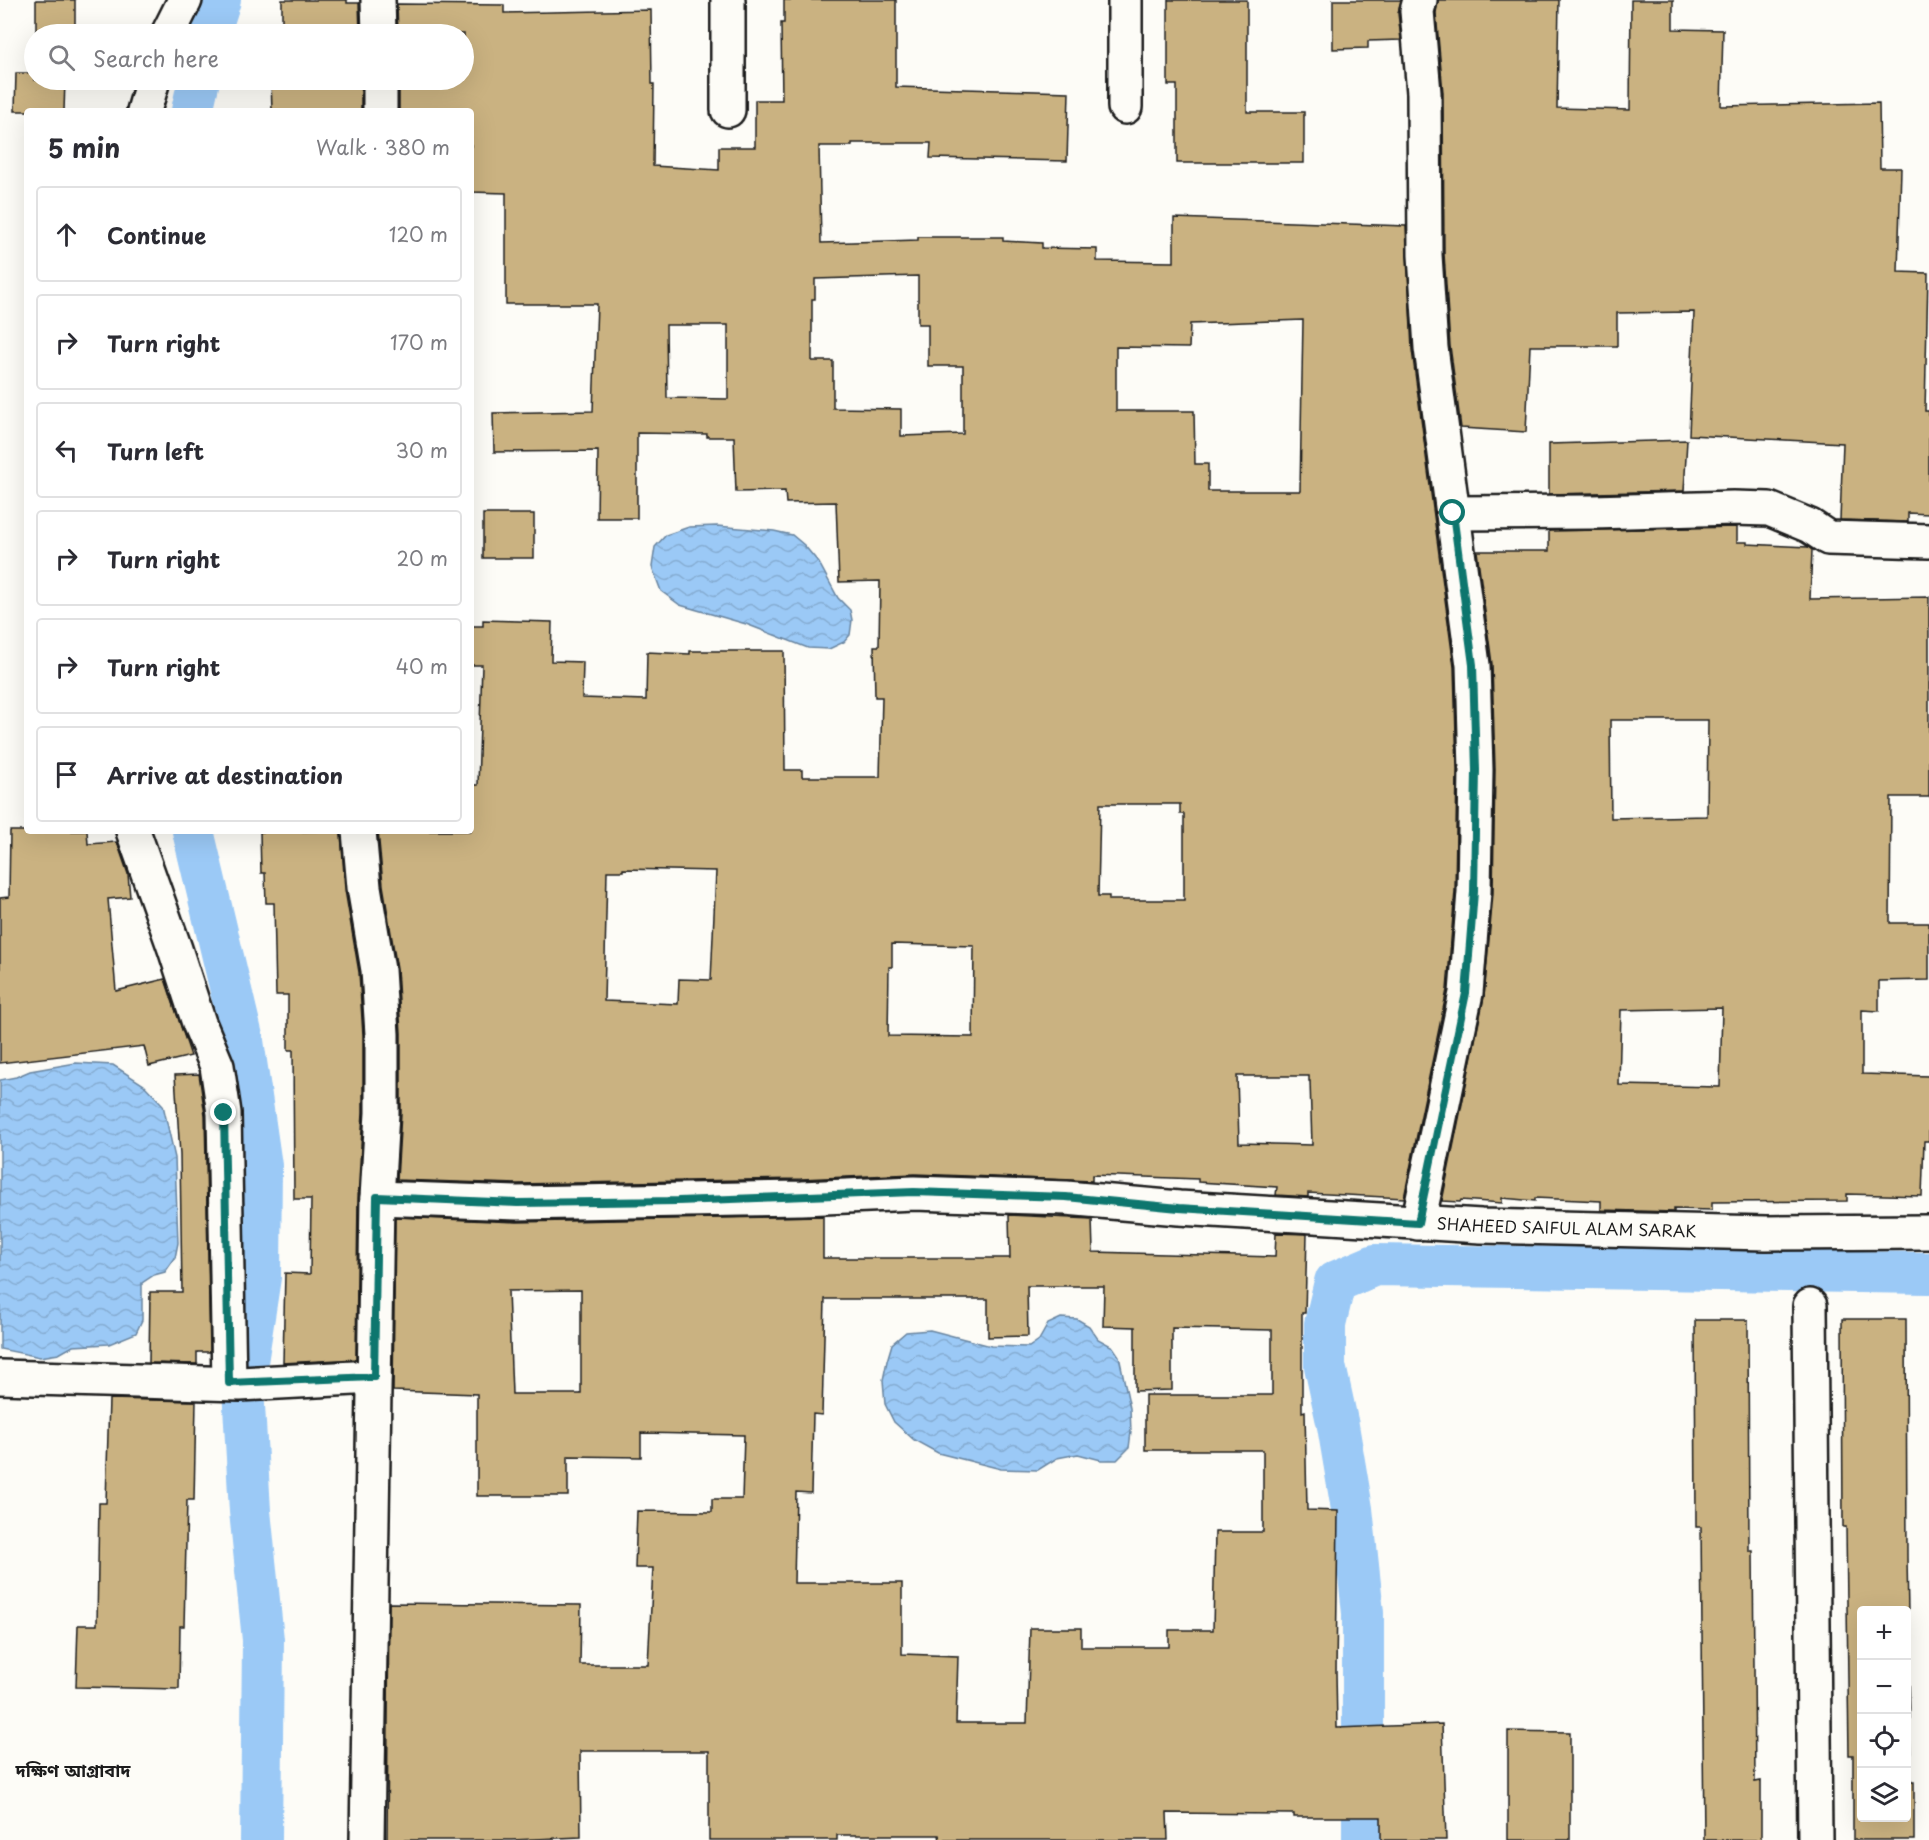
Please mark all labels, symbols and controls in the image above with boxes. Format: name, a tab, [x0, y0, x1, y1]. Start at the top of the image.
search box	[24, 24, 474, 90]
icon: search	[45, 41, 78, 74]
text: Search here	[93, 41, 219, 74]
text: 5 min	[48, 128, 120, 167]
text: Walk · 380 m	[316, 132, 450, 162]
icon: ahead	[50, 218, 83, 251]
text: Continue	[107, 218, 206, 251]
text: 120 m	[389, 219, 448, 249]
icon: right	[50, 326, 83, 359]
text: Turn right	[107, 326, 220, 359]
text: 170 m	[390, 327, 448, 357]
icon: left	[50, 434, 83, 467]
text: Turn left	[107, 434, 204, 467]
text: 30 m	[395, 435, 448, 465]
route start	[1439, 499, 1465, 525]
icon: right	[50, 542, 83, 575]
text: Turn right	[107, 542, 220, 575]
text: 20 m	[396, 543, 448, 573]
icon: right	[50, 650, 83, 683]
text: Turn right	[107, 650, 220, 683]
text: 40 m	[396, 651, 448, 681]
icon: arrive	[50, 758, 83, 791]
text: Arrive at destination	[107, 758, 343, 791]
route end	[210, 1099, 236, 1125]
street label: SHAHEED SAIFUL ALAM SARAK	[1436, 1210, 1697, 1242]
map controls	[1857, 1606, 1911, 1822]
button: +	[1857, 1606, 1911, 1660]
button: −	[1857, 1660, 1911, 1714]
button: locate	[1857, 1714, 1911, 1768]
district label: দক্ষিণ আগ্রাবাদ	[14, 1756, 131, 1783]
button: layers	[1857, 1768, 1911, 1822]

